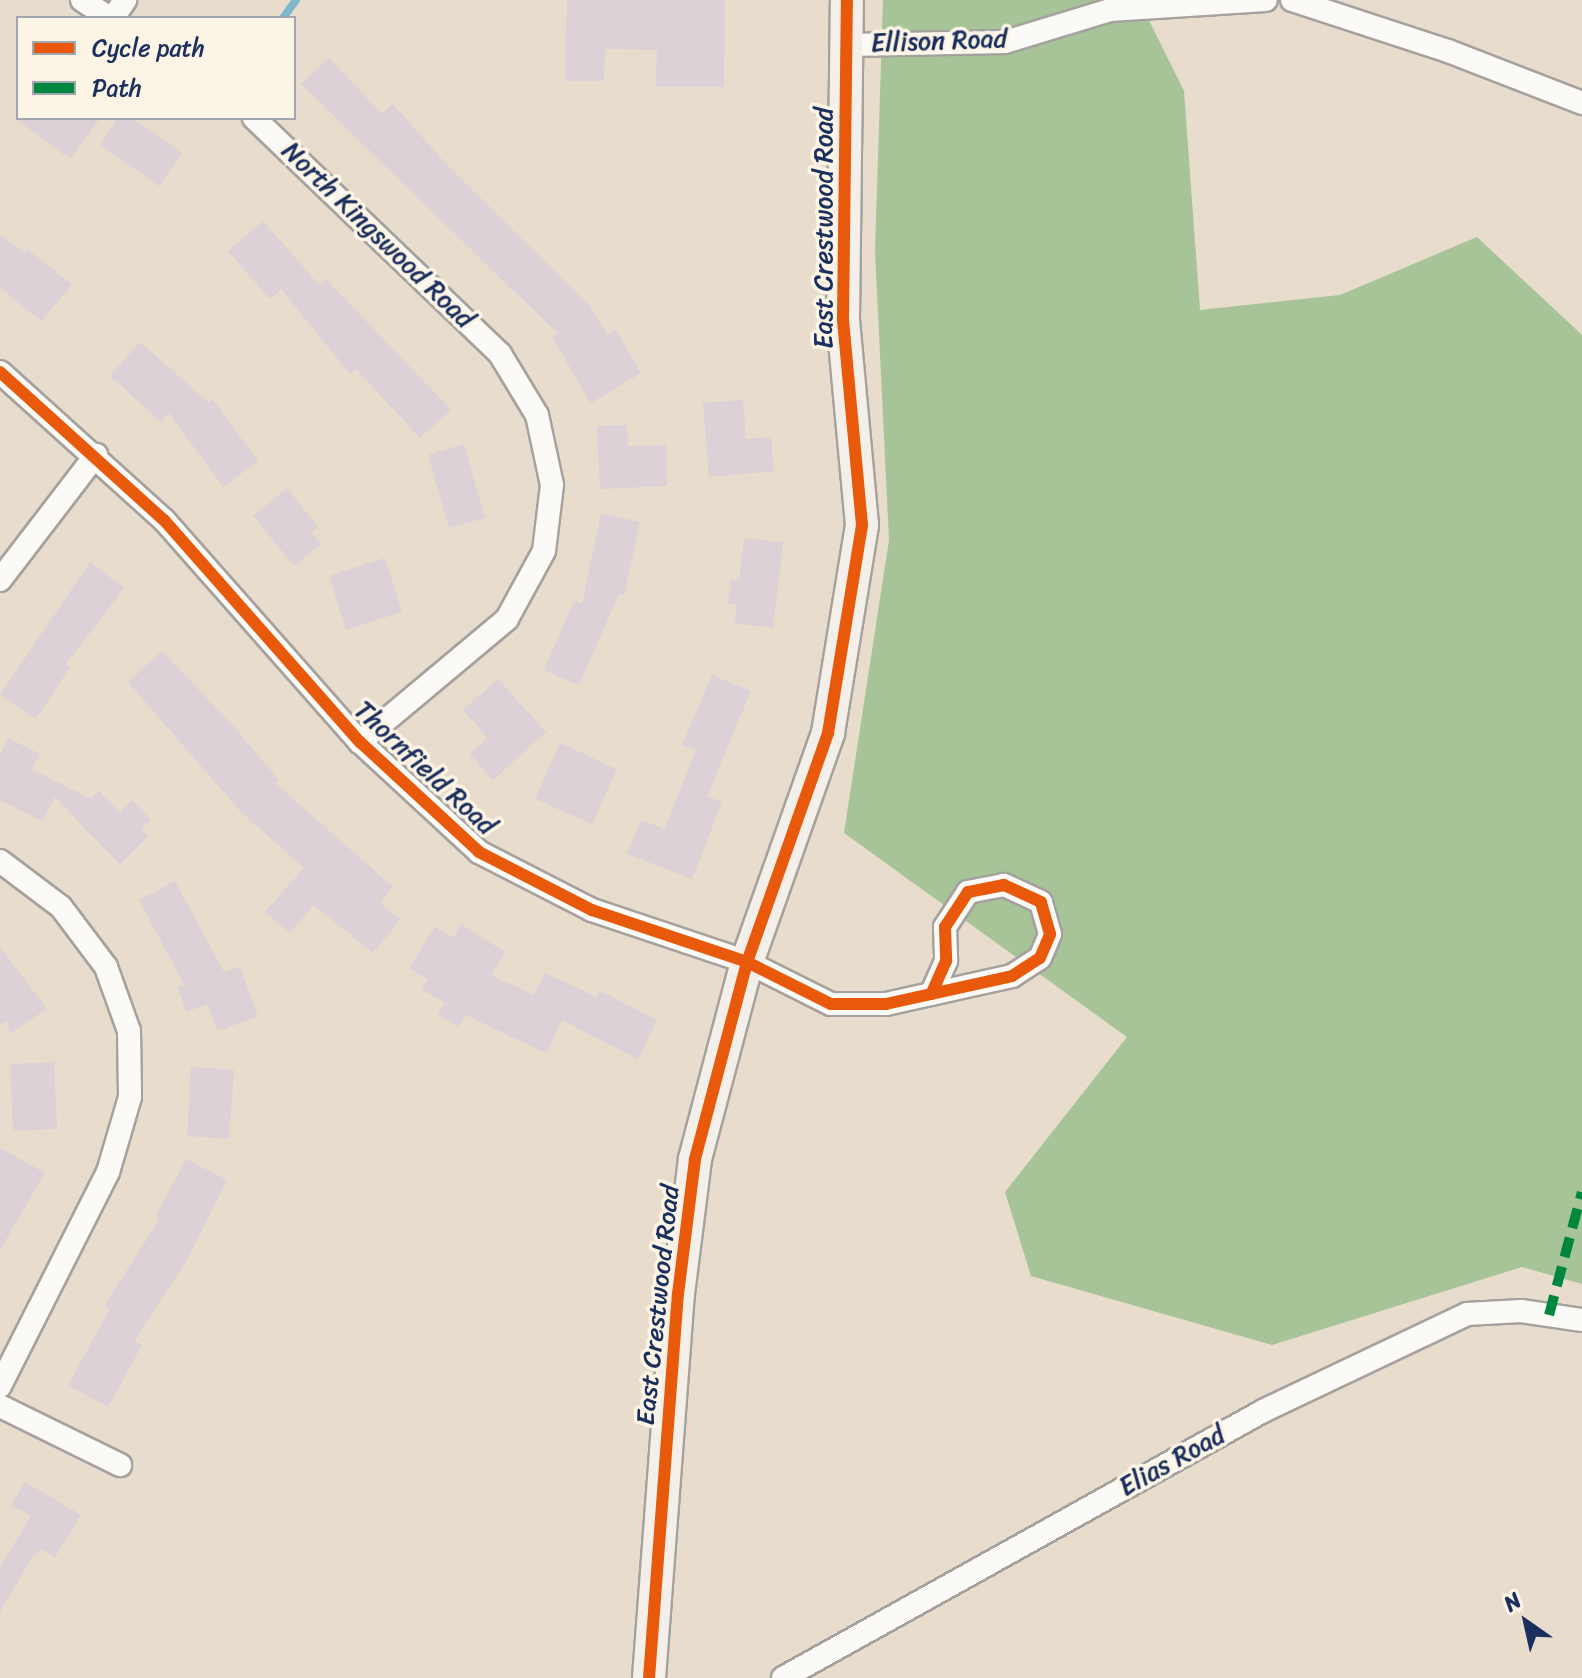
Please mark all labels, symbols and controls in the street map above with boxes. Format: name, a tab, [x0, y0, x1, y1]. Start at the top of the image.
legend	[16, 16, 296, 120]
street label: Ellison Road	[870, 23, 1008, 59]
text: Cycle path	[92, 27, 205, 69]
text: Path	[92, 67, 142, 109]
street label: East Crestwood Road	[808, 108, 840, 348]
street label: North Kingswood Road	[276, 135, 480, 335]
street label: Thornfield Road	[348, 694, 502, 842]
street label: East Crestwood Road	[630, 1184, 686, 1426]
street label: Elias Road	[1113, 1419, 1231, 1503]
text: N	[1495, 1581, 1530, 1622]
north arrow	[1486, 1582, 1566, 1662]

